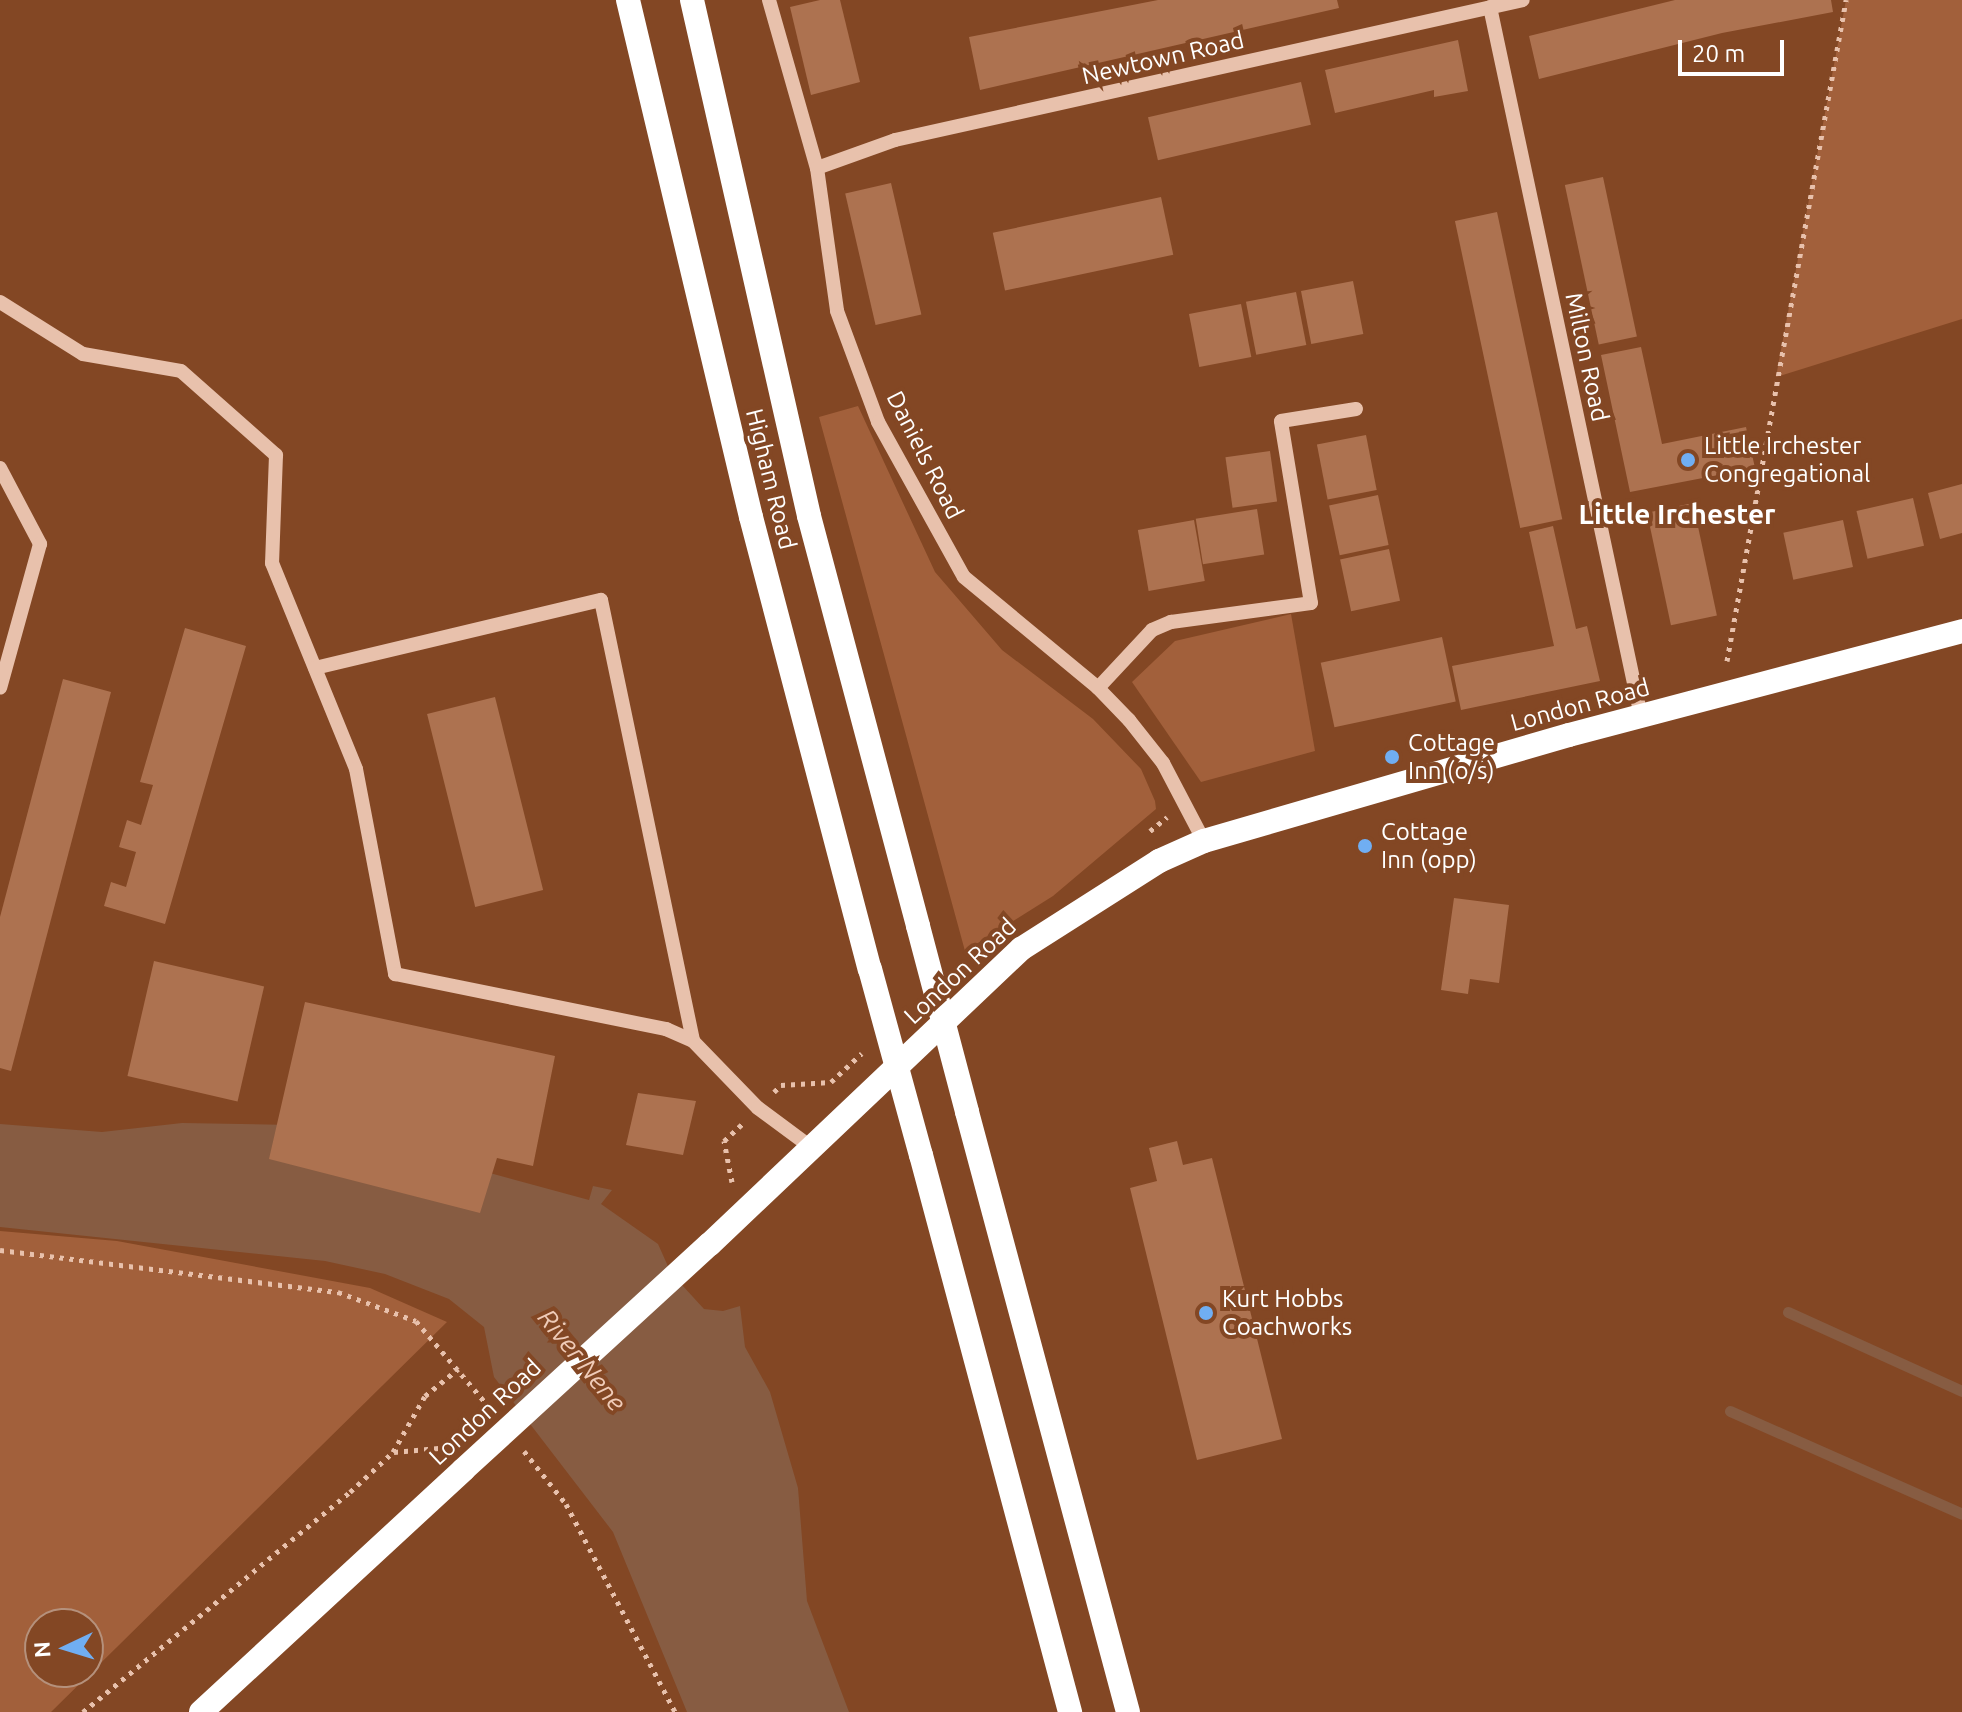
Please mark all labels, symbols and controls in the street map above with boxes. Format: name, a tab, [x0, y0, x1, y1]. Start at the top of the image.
scale bar	[1682, 24, 1788, 74]
street label: Newtown Road	[1079, 25, 1247, 91]
text: 20 m	[1692, 40, 1745, 67]
street label: Milton Road	[1559, 290, 1615, 424]
street label: Daniels Road	[880, 386, 970, 524]
street label: Higham Road	[740, 406, 802, 552]
place label: Little Irchester Congregational	[1704, 432, 1870, 488]
marker: Little Irchester Congregational	[1679, 451, 1697, 469]
district label: Little Irchester	[1578, 497, 1776, 531]
street label: London Road	[1507, 673, 1653, 737]
place label: Cottage Inn (o/s)	[1408, 729, 1495, 785]
marker: Cottage Inn (o/s)	[1383, 748, 1401, 766]
place label: Cottage Inn (opp)	[1381, 818, 1477, 874]
marker: Cottage Inn (opp)	[1356, 837, 1374, 855]
street label: London Road	[898, 912, 1022, 1030]
place label: Kurt Hobbs Coachworks	[1222, 1285, 1352, 1341]
water label: River Nene	[531, 1303, 633, 1417]
marker: Kurt Hobbs Coachworks	[1197, 1304, 1215, 1322]
street label: London Road	[423, 1353, 547, 1471]
north arrow	[24, 1608, 104, 1688]
text: N	[29, 1641, 55, 1659]

